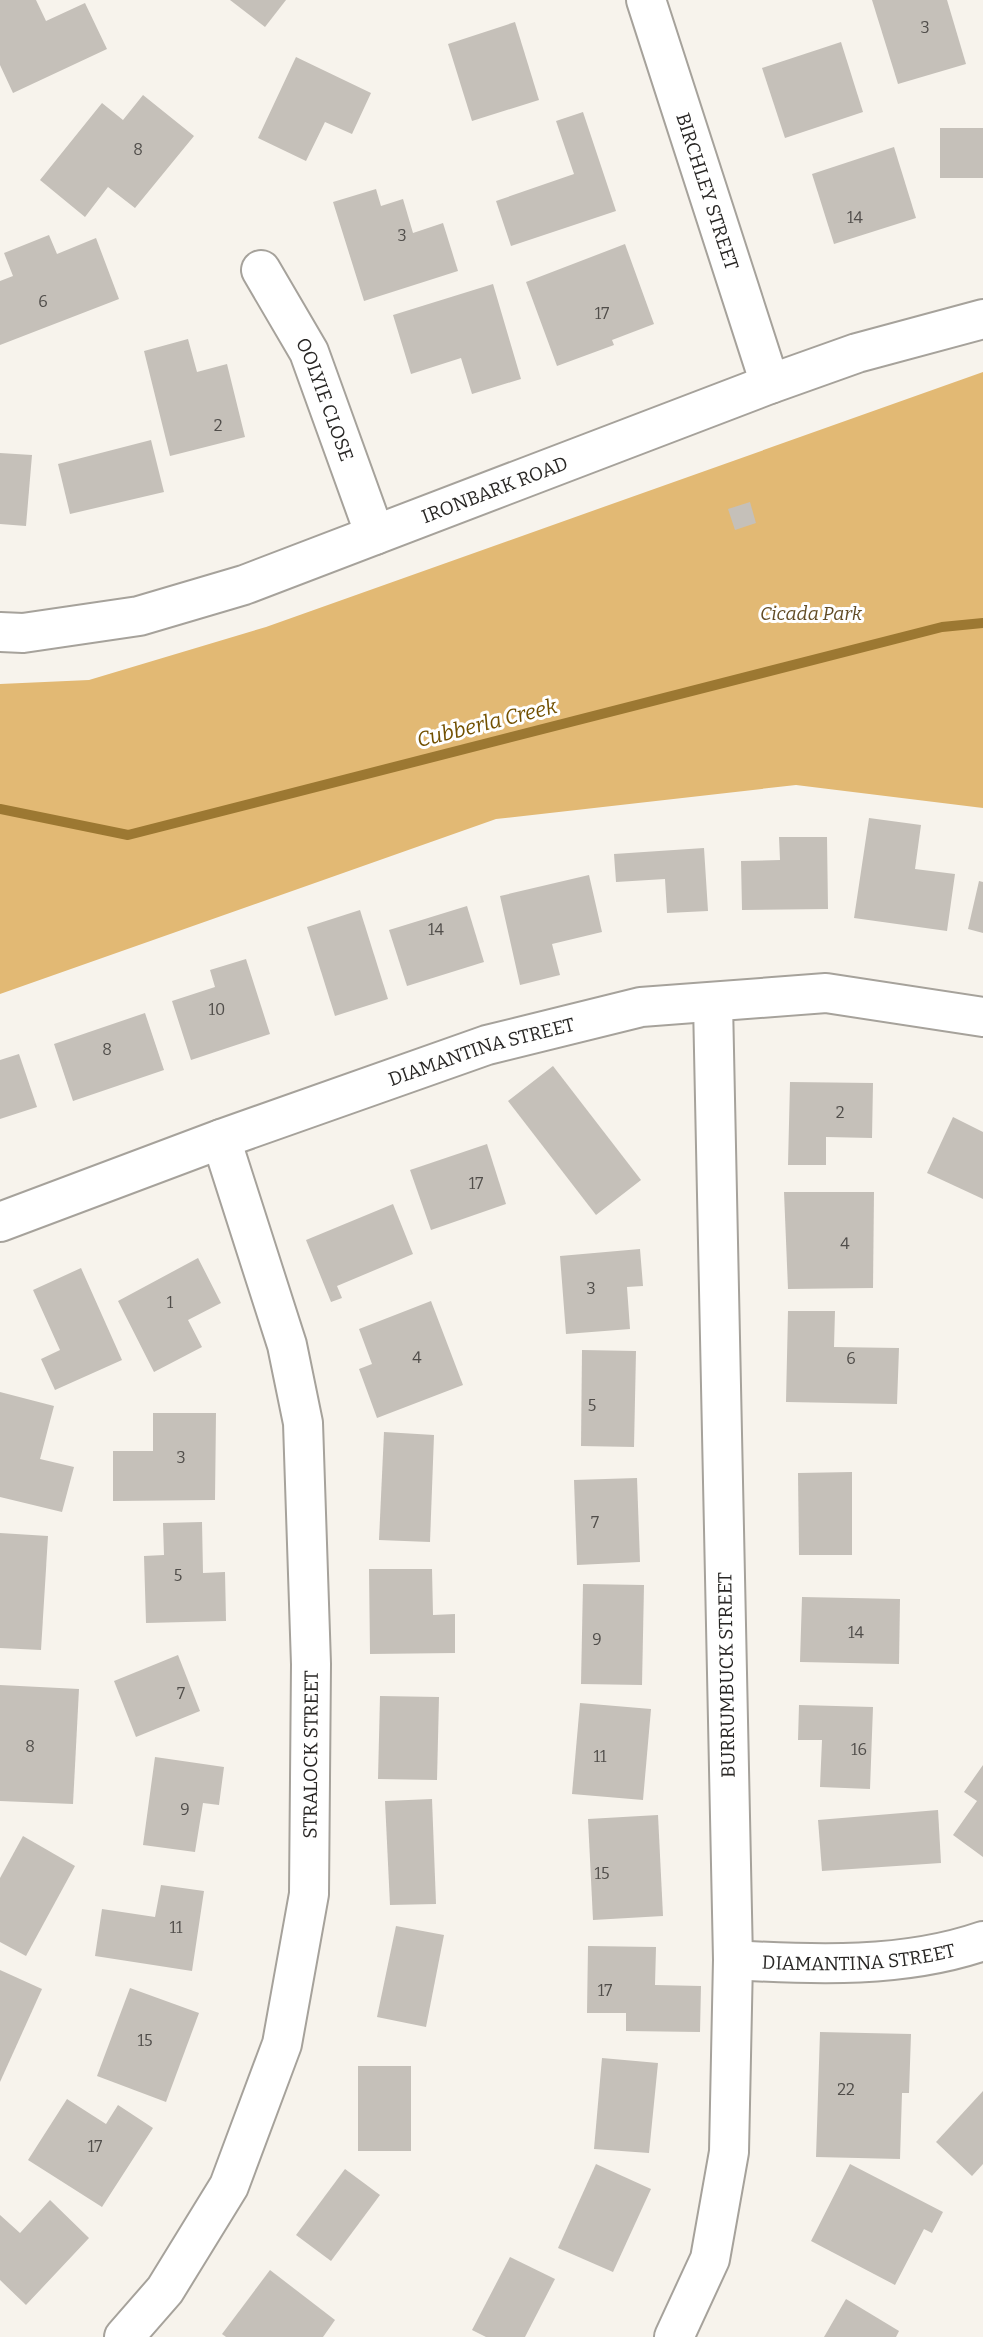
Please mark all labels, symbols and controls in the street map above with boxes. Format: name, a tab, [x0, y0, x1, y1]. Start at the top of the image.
house number: 3	[920, 18, 930, 37]
street label: BIRCHLEY STREET	[671, 110, 743, 273]
house number: 8	[133, 140, 143, 159]
house number: 14	[847, 208, 864, 227]
house number: 3	[397, 226, 407, 245]
house number: 6	[38, 292, 48, 311]
house number: 17	[595, 304, 609, 323]
street label: OOLYIE CLOSE	[291, 333, 358, 464]
house number: 2	[214, 416, 222, 435]
street label: IRONBARK ROAD	[418, 451, 571, 528]
park label: Cicada Park	[760, 602, 863, 625]
water label: Cubberla Creek	[414, 693, 560, 753]
house number: 14	[428, 920, 445, 939]
house number: 10	[209, 1000, 225, 1019]
street label: DIAMANTINA STREET	[385, 1013, 577, 1091]
house number: 8	[102, 1040, 112, 1059]
house number: 2	[836, 1103, 844, 1122]
house number: 17	[469, 1174, 483, 1193]
house number: 4	[840, 1234, 850, 1253]
house number: 3	[586, 1279, 596, 1298]
house number: 1	[167, 1293, 174, 1312]
house number: 4	[412, 1348, 422, 1367]
house number: 6	[846, 1349, 856, 1368]
house number: 5	[588, 1396, 596, 1415]
house number: 3	[176, 1448, 186, 1467]
house number: 7	[591, 1513, 599, 1532]
house number: 5	[174, 1566, 182, 1585]
street label: BURRUMBUCK STREET	[713, 1572, 740, 1778]
house number: 14	[848, 1623, 865, 1642]
house number: 9	[592, 1630, 602, 1649]
street label: STRALOCK STREET	[298, 1670, 323, 1839]
house number: 7	[177, 1684, 185, 1703]
house number: 8	[25, 1737, 35, 1756]
house number: 16	[851, 1740, 867, 1759]
house number: 11	[594, 1747, 607, 1766]
house number: 9	[180, 1800, 190, 1819]
house number: 15	[594, 1864, 610, 1883]
house number: 11	[170, 1918, 183, 1937]
street label: DIAMANTINA STREET	[761, 1939, 958, 1975]
house number: 17	[598, 1981, 612, 2000]
house number: 15	[137, 2031, 153, 2050]
house number: 22	[837, 2080, 855, 2099]
house number: 17	[88, 2137, 102, 2156]

